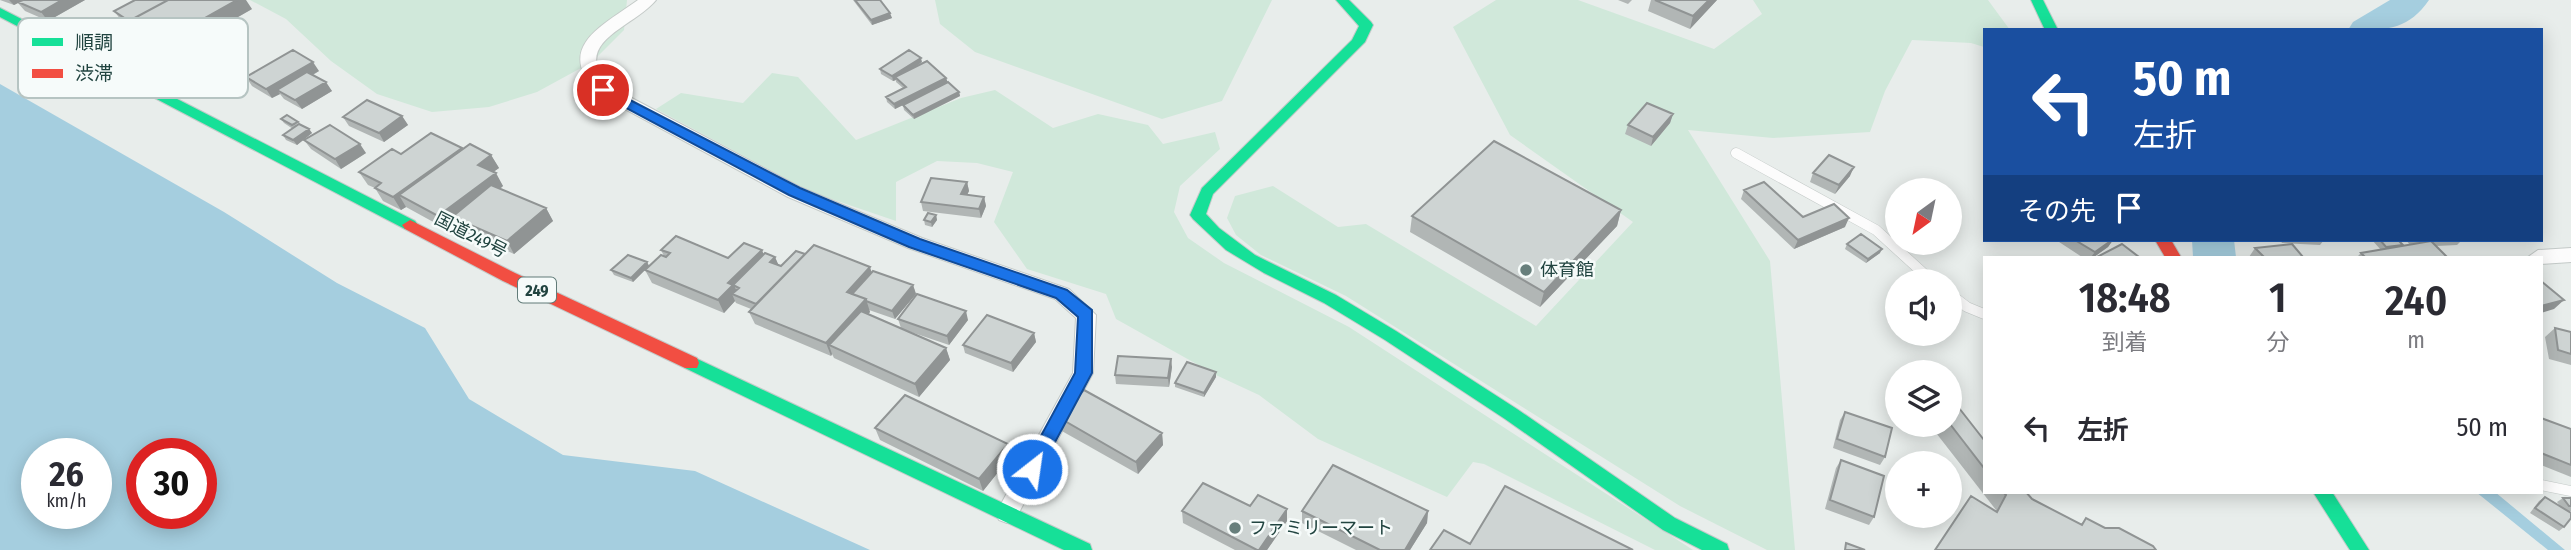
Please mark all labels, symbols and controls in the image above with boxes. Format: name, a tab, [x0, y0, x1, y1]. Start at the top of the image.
legend	[18, 18, 248, 98]
text: 順調	[75, 31, 113, 54]
text: 50 m	[2133, 49, 2231, 108]
icon: left	[2018, 56, 2109, 147]
pin	[573, 60, 633, 120]
text: 渋滞	[75, 62, 113, 85]
icon: arrive	[584, 71, 622, 109]
text: 左折	[2133, 116, 2197, 154]
north arrow	[1885, 178, 1962, 256]
map controls	[1885, 178, 1962, 528]
icon: arrive	[2110, 189, 2148, 227]
text: その先	[2018, 196, 2096, 227]
street label: 国道249号	[431, 207, 511, 263]
place label: 体育館	[1540, 259, 1594, 281]
marker: 体育館	[1518, 262, 1534, 278]
button: sound	[1885, 269, 1962, 346]
text: 18:48	[2079, 273, 2171, 323]
text: 1	[2269, 273, 2287, 323]
text: 240	[2385, 276, 2447, 326]
road number: 249	[518, 278, 556, 302]
text: m	[2407, 326, 2425, 354]
text: 到着	[2102, 328, 2148, 356]
text: 分	[2266, 328, 2289, 356]
button: layers	[1885, 360, 1962, 437]
icon: left	[2018, 409, 2056, 447]
text: 50 m	[2456, 412, 2508, 443]
text: 左折	[2077, 415, 2129, 446]
position arrow	[995, 432, 1069, 506]
speed limit sign: 30	[126, 438, 217, 529]
button: +	[1885, 451, 1962, 528]
text: 26	[49, 453, 84, 495]
text: km/h	[46, 490, 87, 512]
place label: ファミリーマート	[1249, 517, 1393, 539]
marker: ファミリーマート	[1227, 520, 1243, 536]

